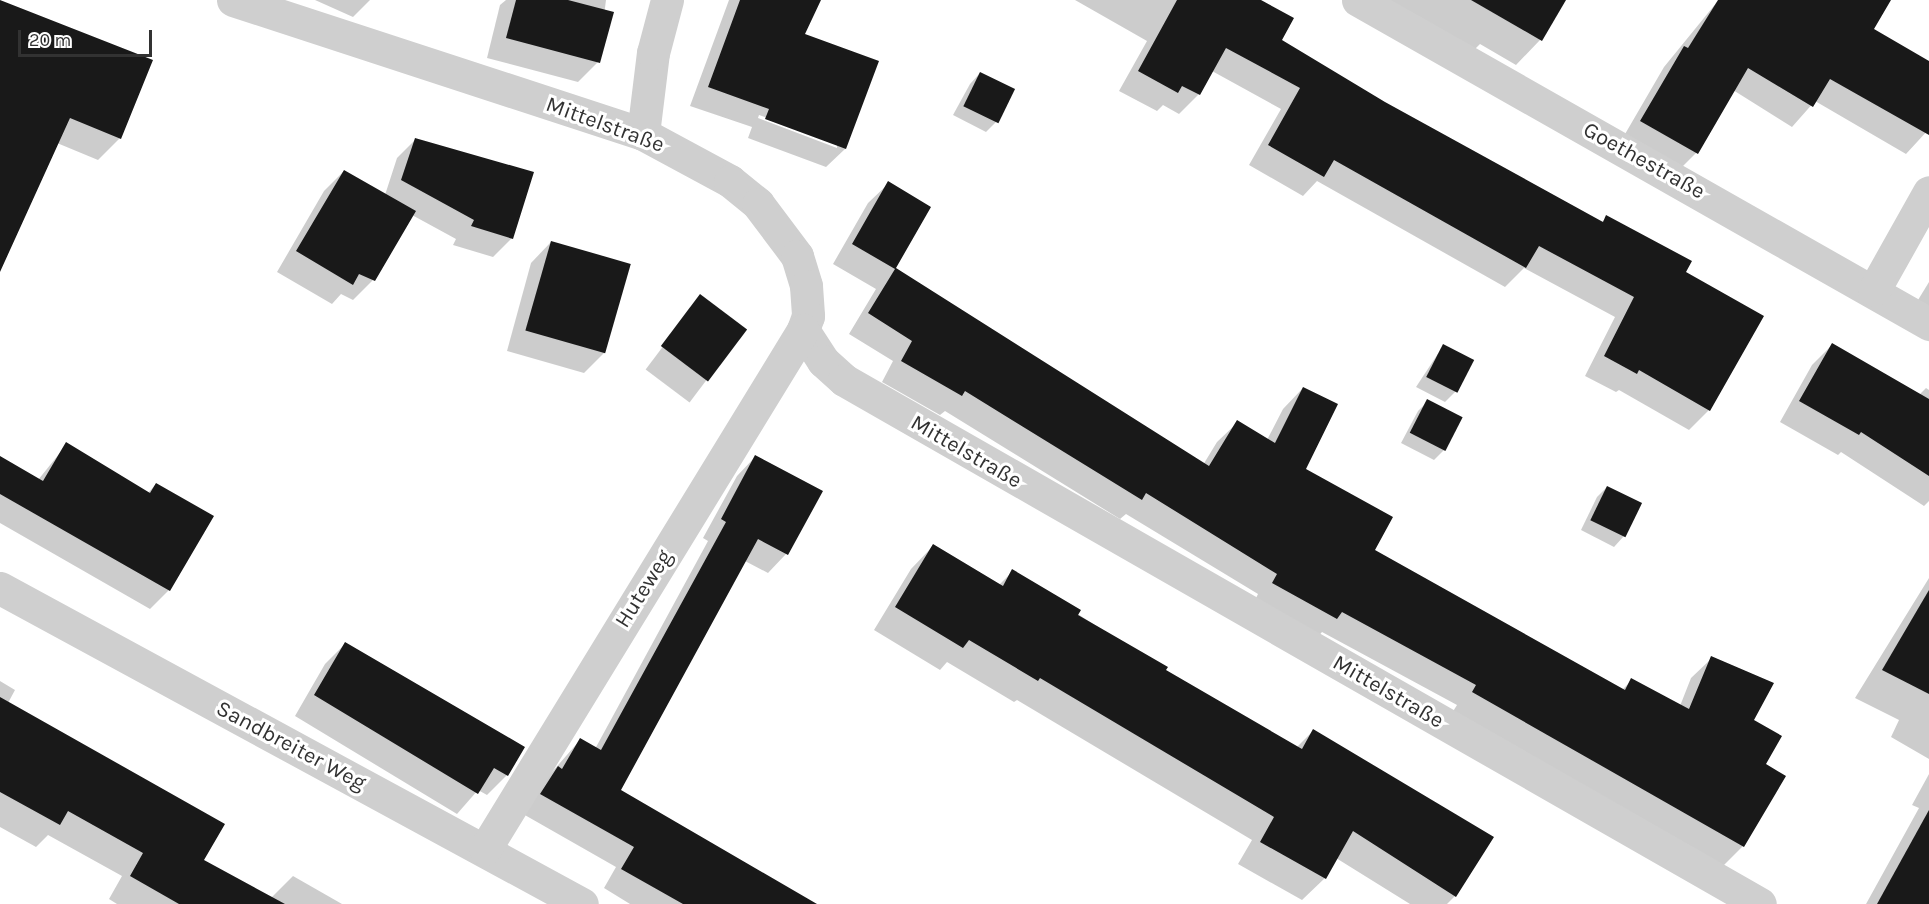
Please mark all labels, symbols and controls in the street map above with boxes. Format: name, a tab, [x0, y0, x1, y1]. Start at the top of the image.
scale bar	[21, 18, 154, 56]
text: 20 m	[29, 29, 71, 51]
street label: Mittelstraße	[542, 91, 668, 159]
street label: Goethestraße	[1579, 117, 1709, 205]
street label: Mittelstraße	[906, 410, 1026, 494]
street label: Huteweg	[610, 545, 678, 633]
street label: Mittelstraße	[1328, 650, 1448, 734]
street label: Sandbreiter Weg	[212, 695, 370, 797]

